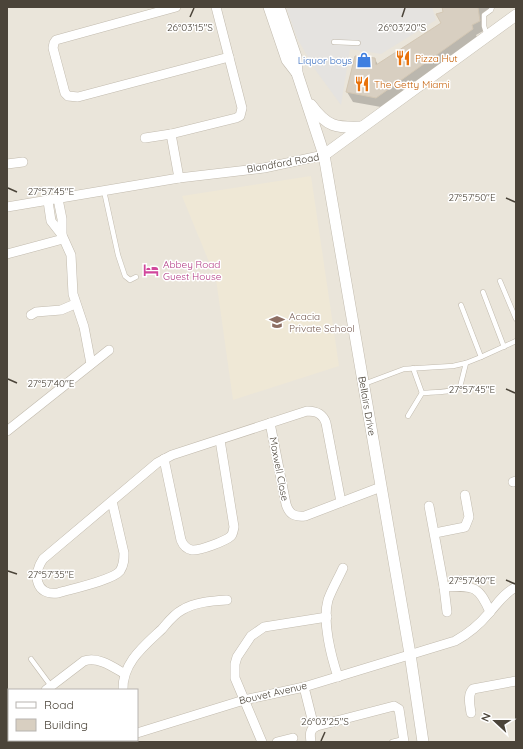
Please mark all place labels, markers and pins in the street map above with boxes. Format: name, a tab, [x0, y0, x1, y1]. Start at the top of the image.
restaurant icon: Pizza Hut	[394, 49, 412, 67]
shop icon: Liquor boys	[355, 51, 373, 69]
place label: Pizza Hut	[415, 52, 458, 65]
place label: Liquor boys	[298, 54, 352, 67]
restaurant icon: The Getty Miami	[353, 75, 371, 93]
place label: The Getty Miami	[374, 78, 450, 91]
place label: Abbey Road Guest House	[163, 258, 222, 283]
hotel icon: Abbey Road Guest House	[142, 261, 160, 279]
place label: Acacia Private School	[289, 310, 355, 335]
school or university icon: Acacia Private School	[268, 313, 286, 331]

